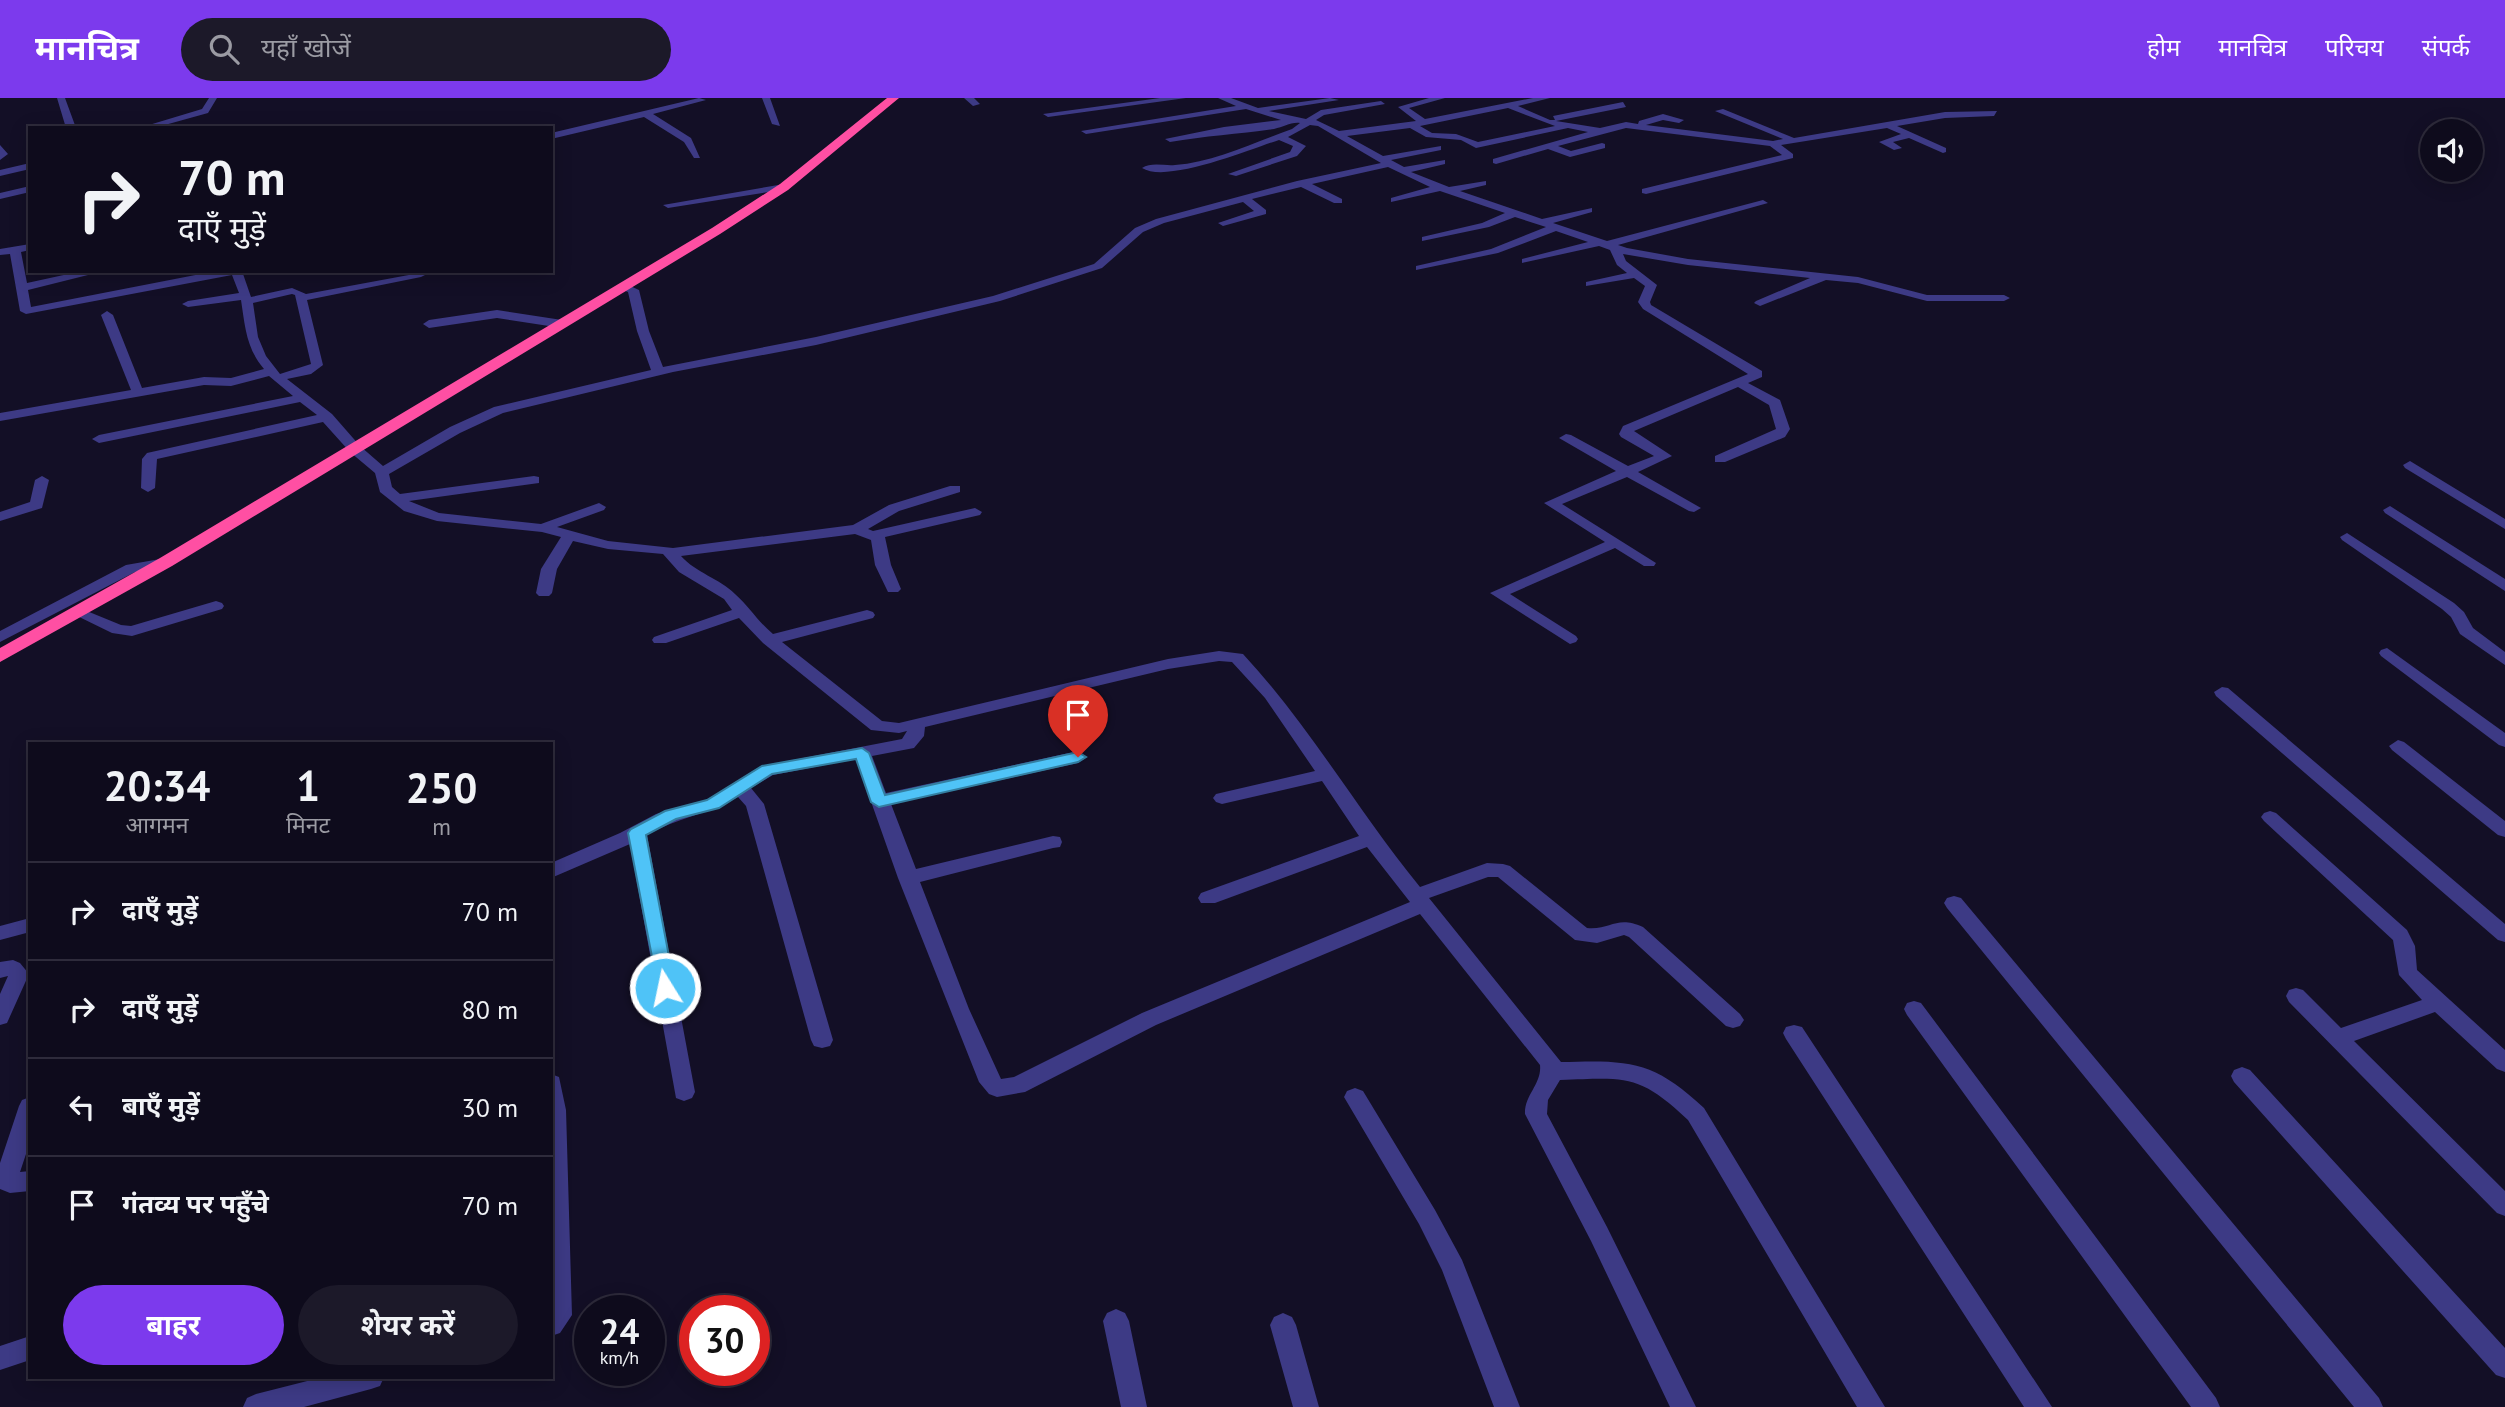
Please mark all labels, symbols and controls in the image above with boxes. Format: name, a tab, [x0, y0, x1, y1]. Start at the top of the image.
search box	[181, 18, 671, 81]
text: मानचित्र	[35, 26, 139, 69]
icon: search	[205, 30, 243, 68]
text: यहाँ खोजें	[261, 31, 351, 64]
text: होम	[2147, 32, 2180, 63]
text: मानचित्र	[2218, 32, 2287, 63]
text: परिचय	[2325, 32, 2384, 63]
text: संपर्क	[2422, 32, 2470, 63]
map controls	[2420, 119, 2483, 182]
button: sound	[2420, 119, 2483, 182]
text: 70 m	[178, 145, 285, 209]
icon: right	[63, 154, 154, 245]
text: दाएँ मुड़ें	[178, 207, 266, 249]
pin	[1048, 685, 1108, 757]
icon: arrive	[1059, 696, 1097, 734]
text: 20:34	[104, 758, 210, 813]
text: 1	[296, 758, 320, 813]
text: 250	[406, 760, 477, 815]
text: आगमन	[126, 810, 188, 839]
text: मिनट	[286, 810, 330, 839]
text: m	[432, 812, 451, 841]
icon: right	[63, 892, 101, 930]
text: दाएँ मुड़ें	[122, 893, 198, 926]
text: 70 m	[462, 895, 518, 928]
position arrow	[628, 951, 702, 1025]
icon: right	[63, 990, 101, 1028]
text: दाएँ मुड़ें	[122, 991, 198, 1024]
text: 80 m	[462, 993, 518, 1026]
icon: left	[63, 1088, 101, 1126]
text: बाएँ मुड़ें	[122, 1089, 200, 1122]
text: 30 m	[462, 1091, 518, 1124]
icon: arrive	[63, 1186, 101, 1224]
text: गंतव्य पर पहुँचे	[122, 1187, 269, 1220]
text: 70 m	[462, 1189, 518, 1222]
button: बाहर	[63, 1285, 284, 1365]
button: शेयर करें	[298, 1285, 518, 1365]
speed limit sign: 30	[679, 1295, 770, 1386]
text: 24	[600, 1308, 639, 1354]
text: km/h	[600, 1346, 639, 1369]

